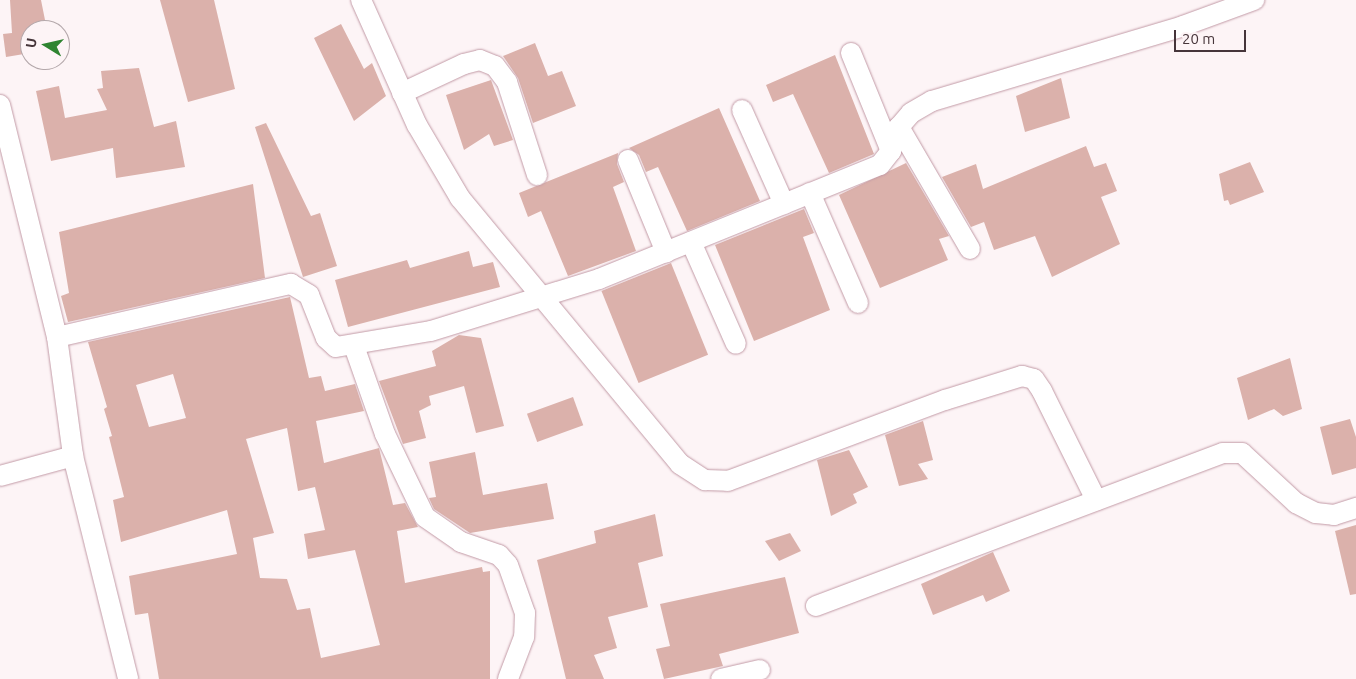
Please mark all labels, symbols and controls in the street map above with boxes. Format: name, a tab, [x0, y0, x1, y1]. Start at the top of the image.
north arrow	[20, 20, 70, 70]
scale bar	[1176, 20, 1248, 52]
text: 20 m	[1182, 30, 1215, 47]
text: U	[23, 37, 40, 49]

